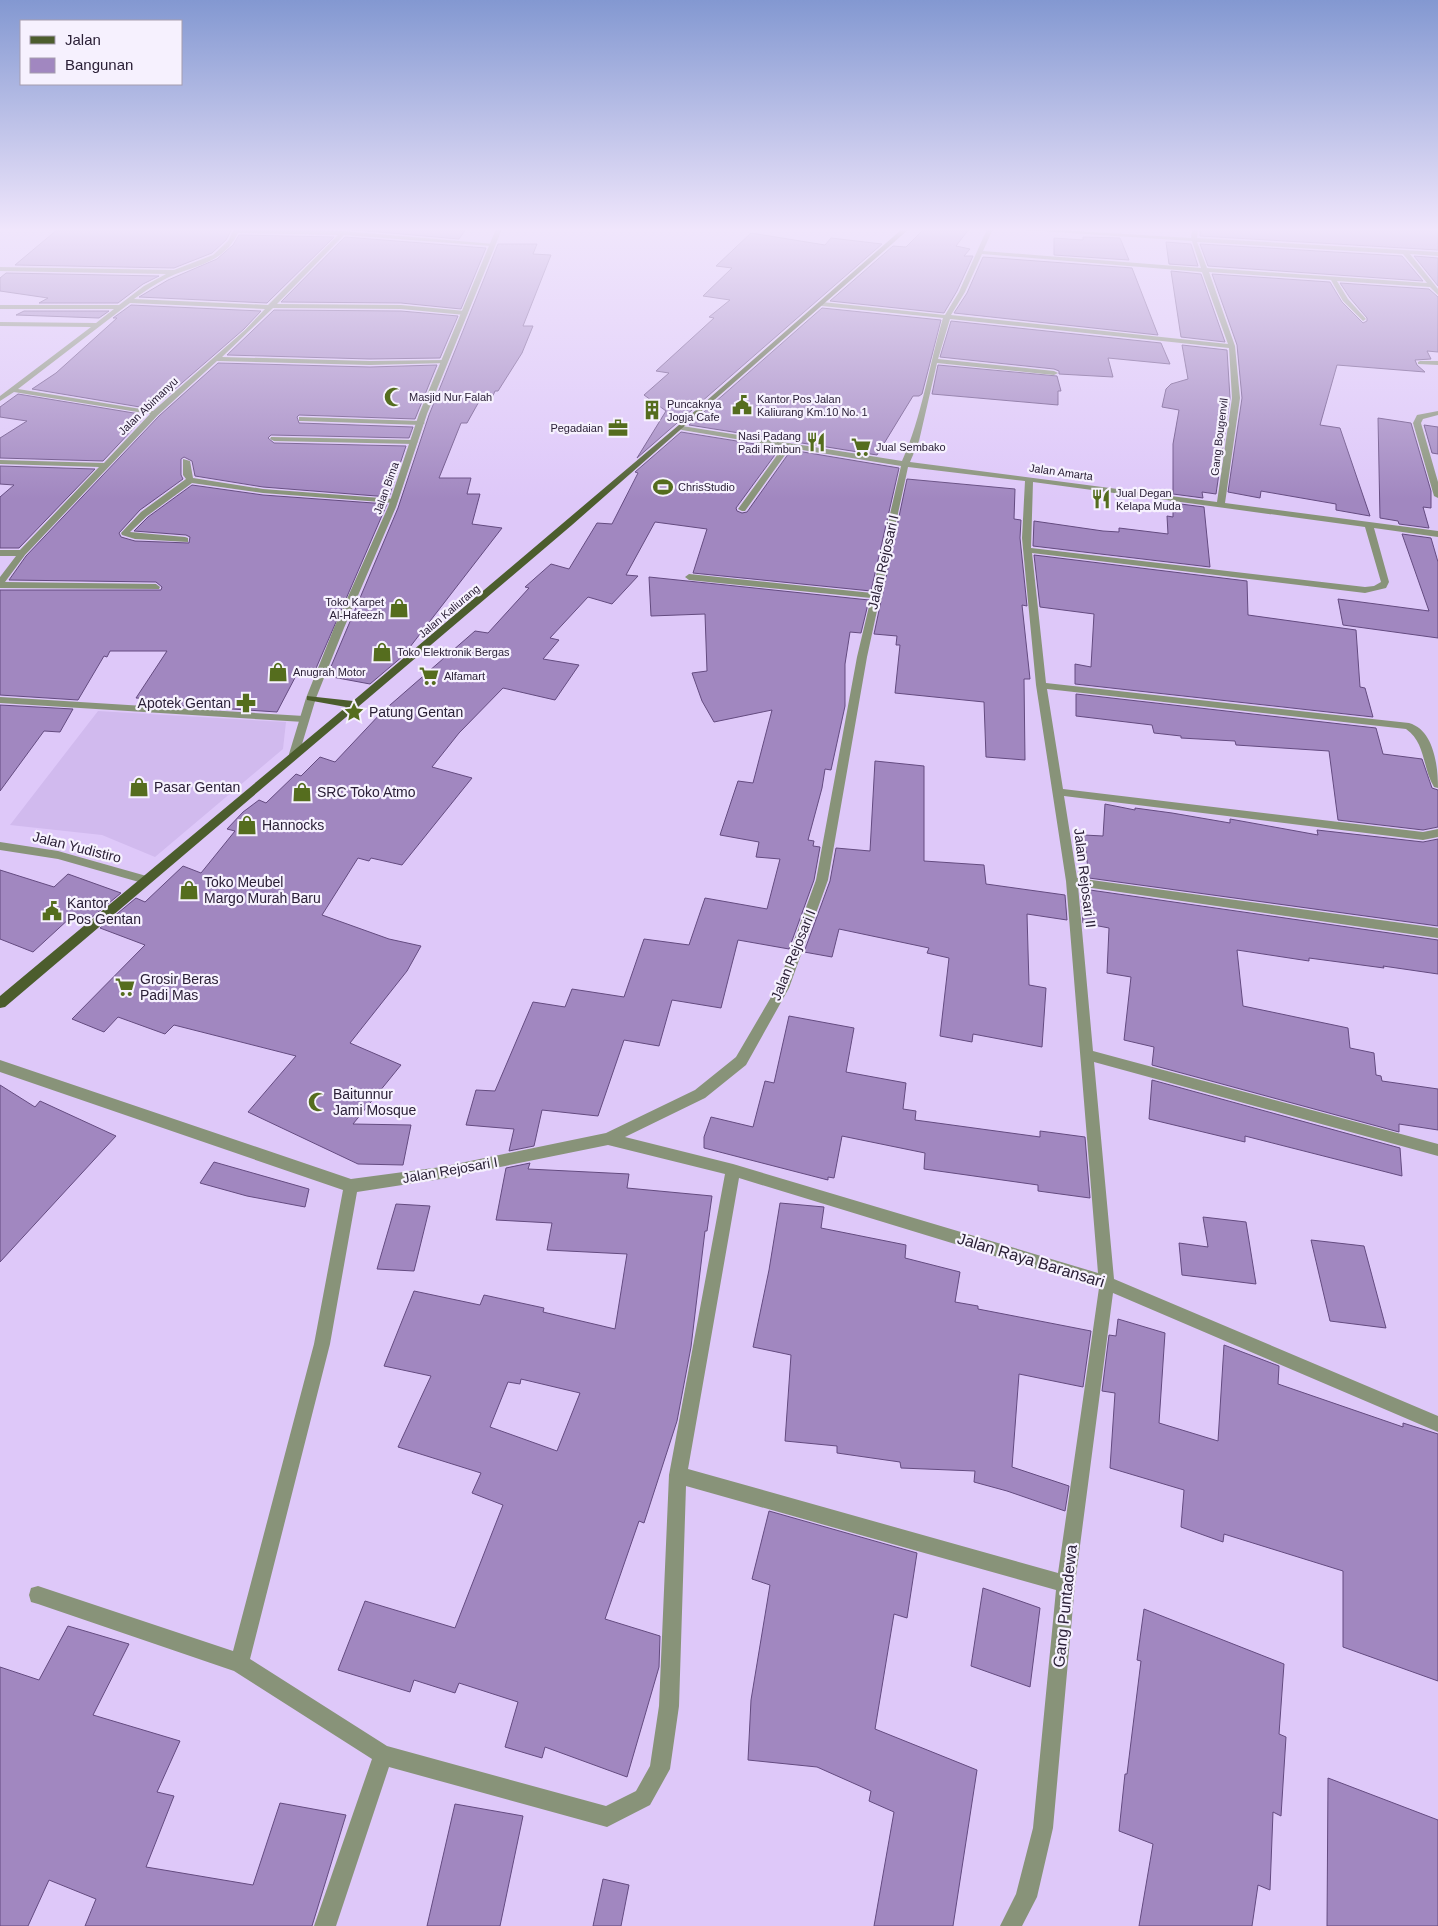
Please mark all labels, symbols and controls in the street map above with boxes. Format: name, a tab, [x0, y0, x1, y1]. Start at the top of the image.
legend	[20, 20, 182, 85]
text: Jalan	[65, 31, 101, 48]
text: Bangunan	[65, 56, 133, 73]
street label: Jalan Abimanyu	[116, 375, 180, 437]
mosque icon: Masjid Nur Falah	[383, 386, 405, 408]
place label: Masjid Nur Falah	[409, 391, 492, 403]
place label: Kantor Pos Jalan Kaliurang Km.10 No. 1	[757, 393, 868, 418]
public building icon: Kantor Pos Jalan Kaliurang Km.10 No. 1	[731, 394, 753, 416]
street label: Gang Bougenvil	[1208, 397, 1230, 477]
place label: Puncaknya Jogja Cafe	[667, 398, 722, 423]
building icon: Puncaknya Jogja Cafe	[641, 399, 663, 421]
office icon: Pegadaian	[607, 417, 629, 439]
place label: Pegadaian	[550, 422, 603, 434]
place label: Nasi Padang Padi Rimbun	[738, 430, 801, 455]
restaurant icon: Nasi Padang Padi Rimbun	[805, 431, 827, 453]
supermarket icon: Jual Sembako	[850, 436, 872, 458]
place label: Jual Sembako	[876, 441, 946, 453]
street label: Jalan Bima	[371, 460, 401, 516]
street label: Jalan Amarta	[1028, 462, 1094, 483]
sports icon: ChrisStudio	[652, 476, 674, 498]
place label: ChrisStudio	[678, 481, 735, 493]
place label: Jual Degan Kelapa Muda	[1116, 487, 1182, 512]
restaurant icon: Jual Degan Kelapa Muda	[1090, 488, 1112, 510]
street label: Jalan Rejosari I	[864, 513, 902, 611]
street label: Jalan Kaliurang	[416, 582, 482, 640]
place label: Toko Karpet Al-Hafeezh	[325, 596, 384, 621]
shop icon: Toko Karpet Al-Hafeezh	[388, 597, 410, 619]
shop icon: Toko Elektronik Bergas	[371, 641, 393, 663]
place label: Toko Elektronik Bergas	[397, 646, 510, 658]
shop icon: Anugrah Motor	[267, 661, 289, 683]
supermarket icon: Alfamart	[418, 665, 440, 687]
place label: Anugrah Motor	[293, 666, 366, 678]
place label: Alfamart	[444, 670, 485, 682]
pharmacy icon: Apotek Gentan	[235, 692, 257, 714]
place label: Apotek Gentan	[138, 695, 231, 711]
place icon: Patung Gentan	[343, 701, 365, 723]
place label: Patung Gentan	[369, 704, 463, 720]
shop icon: Pasar Gentan	[128, 776, 150, 798]
place label: Pasar Gentan	[154, 779, 240, 795]
shop icon: SRC Toko Atmo	[291, 781, 313, 803]
place label: SRC Toko Atmo	[317, 784, 416, 800]
shop icon: Hannocks	[236, 814, 258, 836]
place label: Hannocks	[262, 817, 324, 833]
street label: Jalan Rejosari II	[1071, 827, 1099, 929]
street label: Jalan Yudistiro	[31, 828, 123, 866]
place label: Toko Meubel Margo Murah Baru	[204, 874, 321, 906]
shop icon: Toko Meubel Margo Murah Baru	[178, 879, 200, 901]
place label: Kantor Pos Gentan	[67, 895, 141, 927]
public building icon: Kantor Pos Gentan	[41, 900, 63, 922]
street label: Jalan Rejosari I	[768, 907, 818, 1003]
place label: Grosir Beras Padi Mas	[140, 971, 219, 1003]
supermarket icon: Grosir Beras Padi Mas	[114, 976, 136, 998]
place label: Baitunnur Jami Mosque	[333, 1086, 416, 1118]
mosque icon: Baitunnur Jami Mosque	[307, 1091, 329, 1113]
street label: Jalan Rejosari I	[401, 1154, 499, 1186]
street label: Jalan Raya Baransari	[955, 1230, 1107, 1290]
street label: Gang Puntadewa	[1050, 1544, 1080, 1668]

